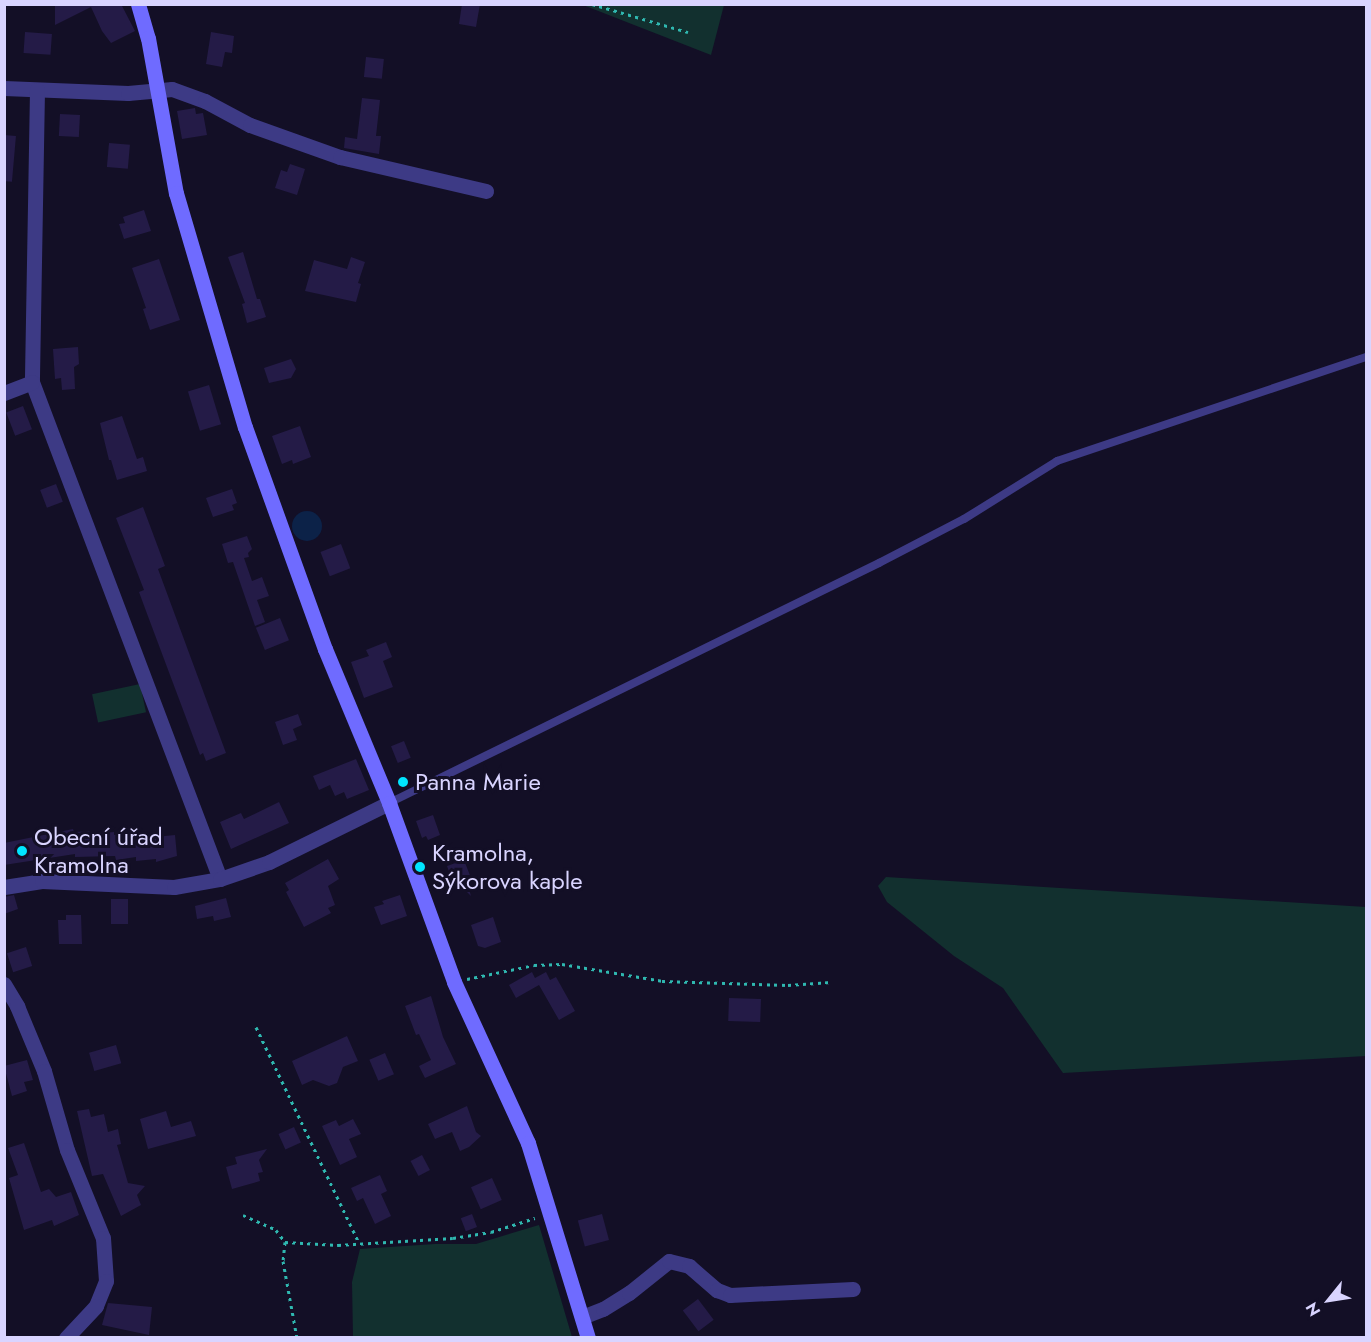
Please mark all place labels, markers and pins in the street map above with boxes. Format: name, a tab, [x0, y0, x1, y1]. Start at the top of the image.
place label: Panna Marie	[415, 768, 541, 796]
marker: Panna Marie	[396, 775, 410, 789]
place label: Obecní úřad Kramolna	[34, 823, 163, 879]
place label: Kramolna, Sýkorova kaple	[432, 839, 583, 895]
marker: Obecní úřad Kramolna	[15, 844, 29, 858]
marker: Kramolna, Sýkorova kaple	[413, 860, 427, 874]

